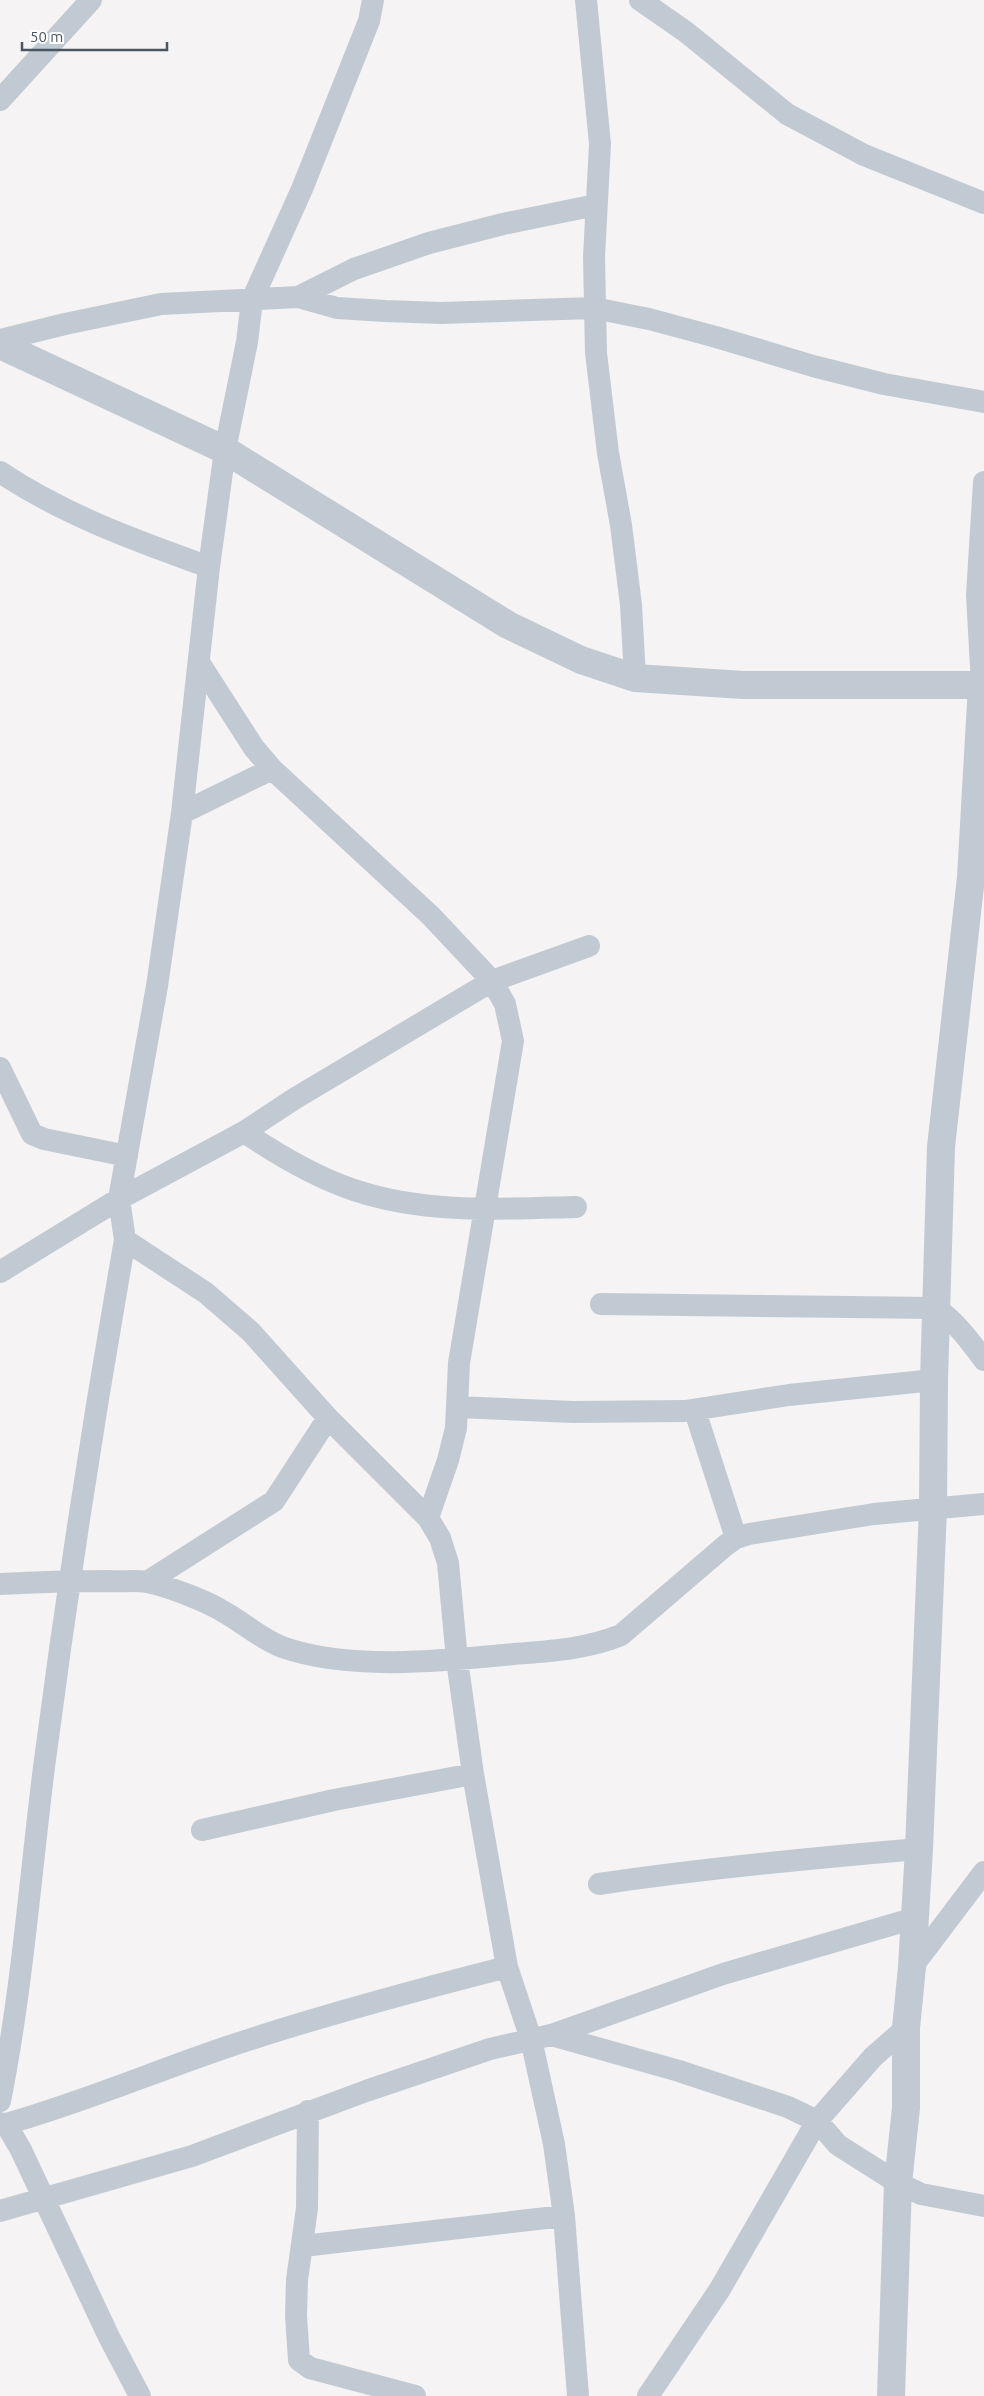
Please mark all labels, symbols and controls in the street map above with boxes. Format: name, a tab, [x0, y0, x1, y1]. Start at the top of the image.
scale bar	[22, 20, 168, 52]
text: 50 m	[30, 28, 63, 45]

